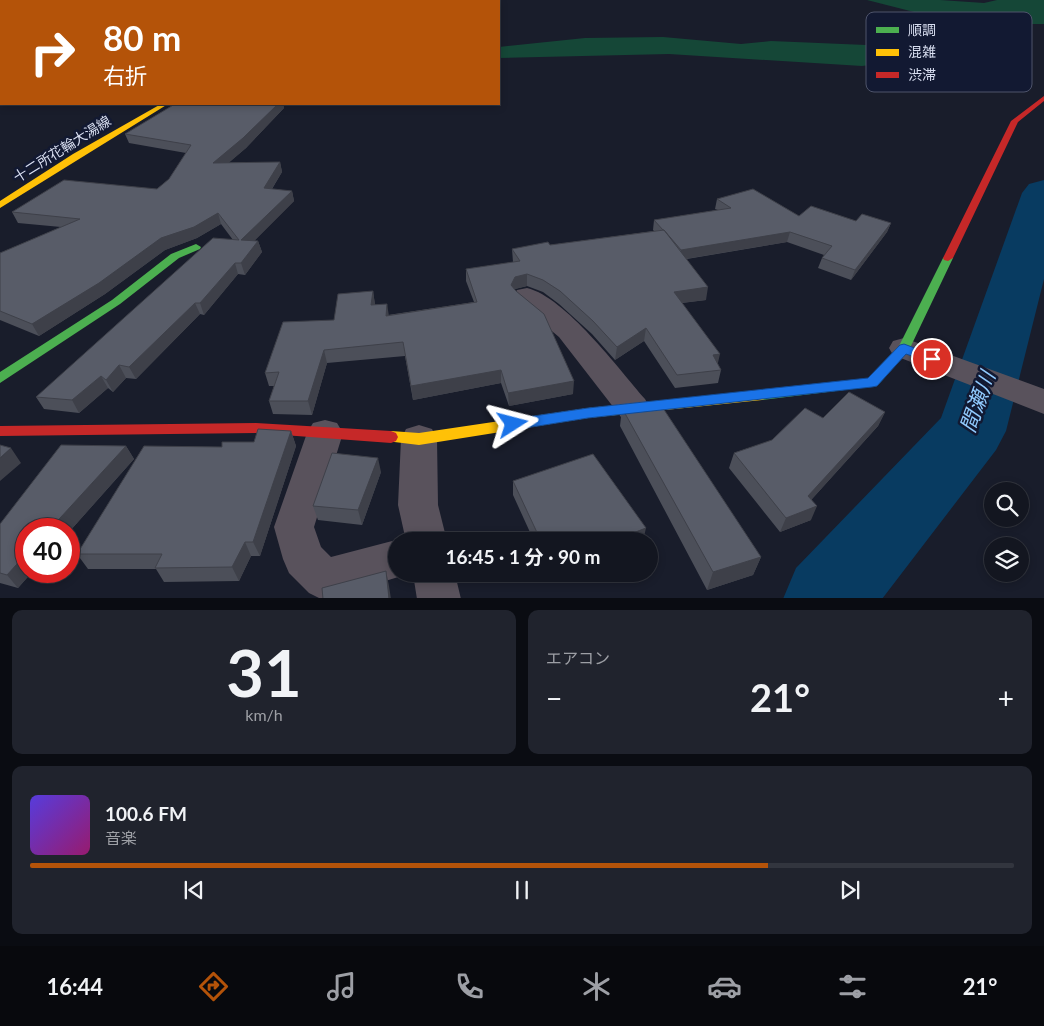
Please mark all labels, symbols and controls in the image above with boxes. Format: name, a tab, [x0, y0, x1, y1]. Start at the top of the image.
legend	[866, 12, 1032, 92]
text: 80 m	[103, 16, 181, 58]
icon: right	[20, 20, 85, 85]
text: 順調	[908, 21, 936, 38]
text: 混雑	[908, 43, 936, 60]
text: 右折	[103, 62, 147, 89]
text: 渋滞	[908, 66, 936, 83]
street label: 十二所花輪大湯線	[10, 112, 114, 185]
pin	[911, 338, 953, 380]
icon: arrive	[918, 345, 946, 373]
water label: 間瀬川	[954, 366, 1000, 435]
position arrow	[486, 397, 538, 449]
map controls	[984, 482, 1029, 582]
button: search	[984, 482, 1029, 527]
speed limit sign: 40	[15, 518, 80, 583]
button: layers	[984, 537, 1029, 582]
text: 16:45 · 1 分 · 90 m	[445, 545, 601, 568]
text: 31	[226, 633, 302, 711]
text: エアコン	[546, 648, 610, 667]
text: 21°	[750, 674, 810, 720]
text: −	[546, 681, 562, 715]
text: +	[998, 681, 1014, 715]
text: km/h	[245, 705, 283, 724]
text: 100.6 FM	[105, 802, 187, 825]
text: 音楽	[105, 828, 137, 847]
icon: previous	[180, 876, 208, 904]
icon: pause	[508, 876, 536, 904]
icon: next	[836, 876, 864, 904]
icon: directions	[196, 969, 231, 1004]
icon: music	[324, 969, 359, 1004]
icon: phone	[452, 969, 487, 1004]
icon: climate	[579, 969, 614, 1004]
icon: car	[707, 969, 742, 1004]
icon: filters	[835, 969, 870, 1004]
text: 16:44	[46, 973, 103, 1000]
text: 21°	[963, 973, 997, 1000]

